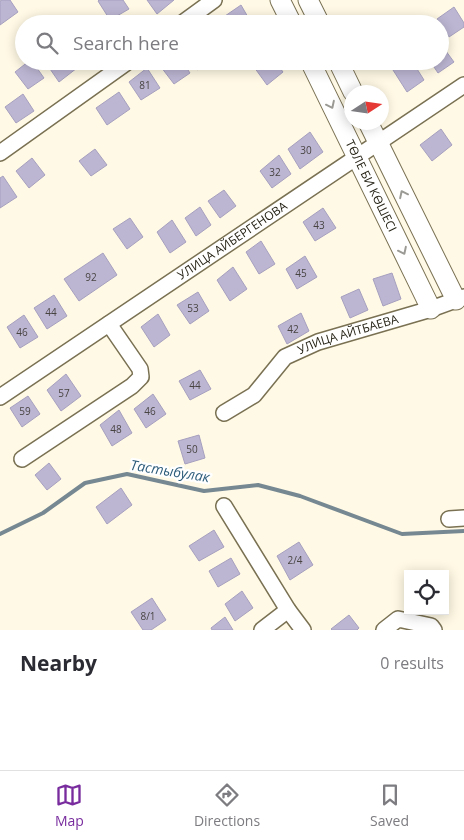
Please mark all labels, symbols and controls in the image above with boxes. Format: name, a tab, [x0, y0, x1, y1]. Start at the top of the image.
search box	[15, 15, 449, 70]
icon: search	[33, 29, 61, 57]
text: Search here	[73, 30, 179, 56]
house number: 81	[139, 78, 151, 92]
north arrow	[344, 85, 389, 130]
one-way arrow	[325, 100, 336, 109]
street label: ТӨЛЕ БИ КӨШЕСІ	[342, 137, 401, 235]
house number: 30	[300, 143, 312, 157]
house number: 32	[269, 165, 281, 179]
one-way arrow	[399, 190, 409, 199]
street label: УЛИЦА АЙБЕРГЕНОВА	[174, 197, 291, 283]
house number: 43	[313, 218, 325, 232]
one-way arrow	[396, 246, 407, 255]
house number: 45	[295, 266, 307, 280]
house number: 92	[85, 270, 97, 284]
house number: 53	[187, 301, 199, 315]
house number: 44	[45, 305, 57, 319]
street label: УЛИЦА АЙТБАЕВА	[295, 310, 400, 358]
house number: 42	[287, 322, 299, 336]
house number: 46	[16, 325, 28, 339]
house number: 44	[189, 378, 201, 392]
house number: 57	[58, 386, 70, 400]
house number: 59	[19, 404, 31, 418]
house number: 46	[144, 404, 156, 418]
house number: 48	[110, 422, 122, 436]
house number: 50	[186, 442, 198, 456]
water label: Тастыбулак	[129, 455, 212, 486]
house number: 2/4	[287, 553, 303, 567]
map controls	[404, 570, 449, 615]
button: locate	[404, 570, 449, 615]
house number: 8/1	[140, 609, 156, 623]
text: Nearby	[20, 649, 97, 677]
text: 0 results	[380, 652, 444, 674]
tab: Map	[55, 781, 84, 830]
tab: Directions	[194, 781, 260, 830]
tab: Saved	[370, 781, 409, 830]

